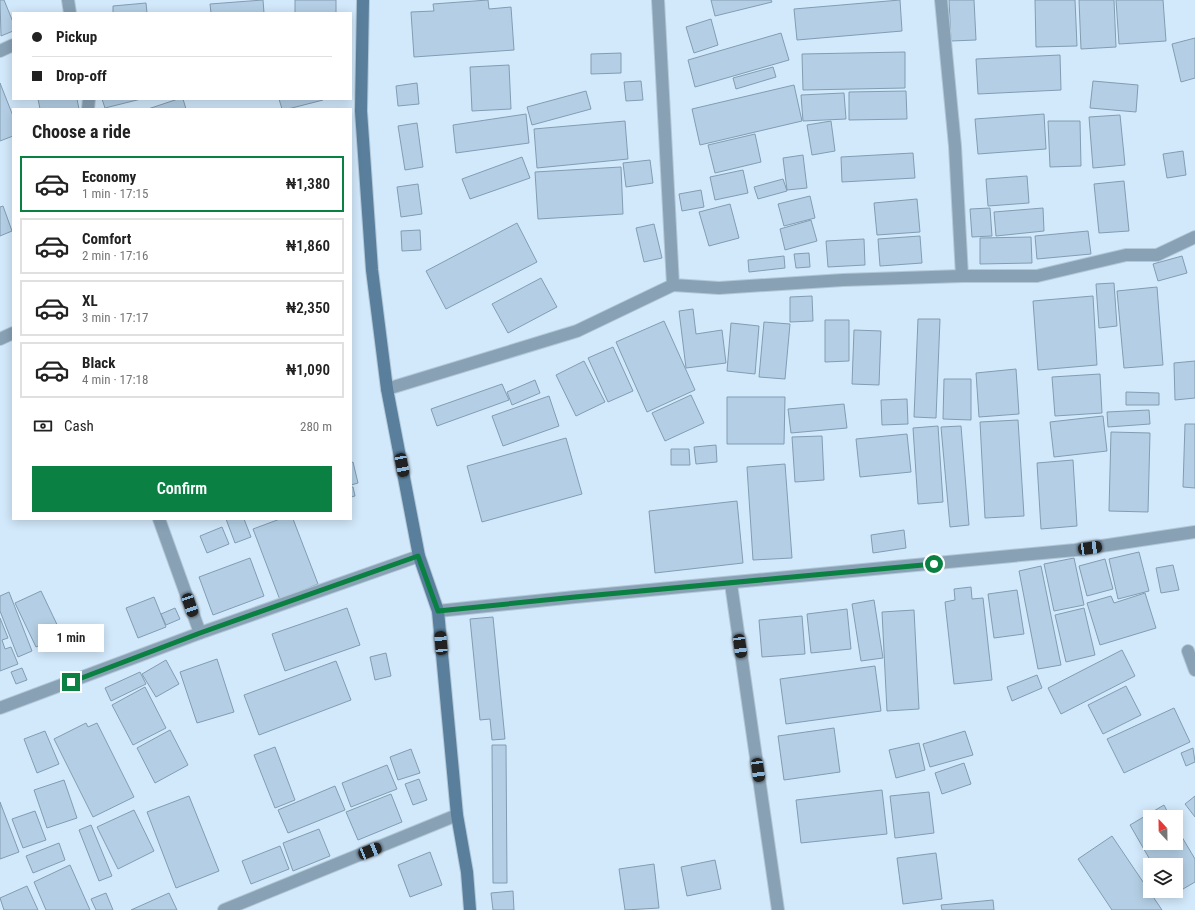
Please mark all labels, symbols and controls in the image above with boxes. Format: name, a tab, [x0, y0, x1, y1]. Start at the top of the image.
text: Pickup	[56, 28, 97, 46]
text: Drop-off	[56, 67, 107, 85]
text: Choose a ride	[32, 121, 131, 142]
icon: car	[34, 166, 70, 202]
text: Economy	[82, 168, 136, 186]
text: ₦1,380	[286, 175, 330, 193]
text: 1 min · 17:15	[82, 186, 148, 201]
icon: car	[34, 228, 70, 264]
text: Comfort	[82, 230, 131, 248]
text: ₦1,860	[286, 237, 330, 255]
text: 2 min · 17:16	[82, 248, 148, 263]
icon: car	[34, 290, 70, 326]
text: XL	[82, 292, 98, 310]
text: ₦2,350	[286, 299, 330, 317]
text: 3 min · 17:17	[82, 310, 148, 325]
icon: car	[34, 352, 70, 388]
text: Black	[82, 354, 115, 372]
text: ₦1,090	[286, 361, 330, 379]
text: 4 min · 17:18	[82, 372, 148, 387]
icon: cash	[32, 415, 54, 437]
text: Cash	[64, 417, 94, 435]
text: 280 m	[300, 419, 332, 434]
car	[394, 452, 410, 478]
button: Confirm	[32, 466, 332, 512]
car	[1077, 540, 1103, 556]
route start	[925, 555, 943, 573]
car	[180, 592, 200, 618]
callout: 1 min	[38, 624, 104, 652]
text: 1 min	[57, 630, 85, 645]
car	[434, 631, 448, 655]
car	[732, 633, 748, 659]
route end	[62, 673, 80, 691]
car	[750, 757, 766, 783]
north arrow	[1143, 810, 1183, 850]
map controls	[1143, 810, 1183, 898]
car	[357, 841, 383, 861]
button: layers	[1143, 858, 1183, 898]

